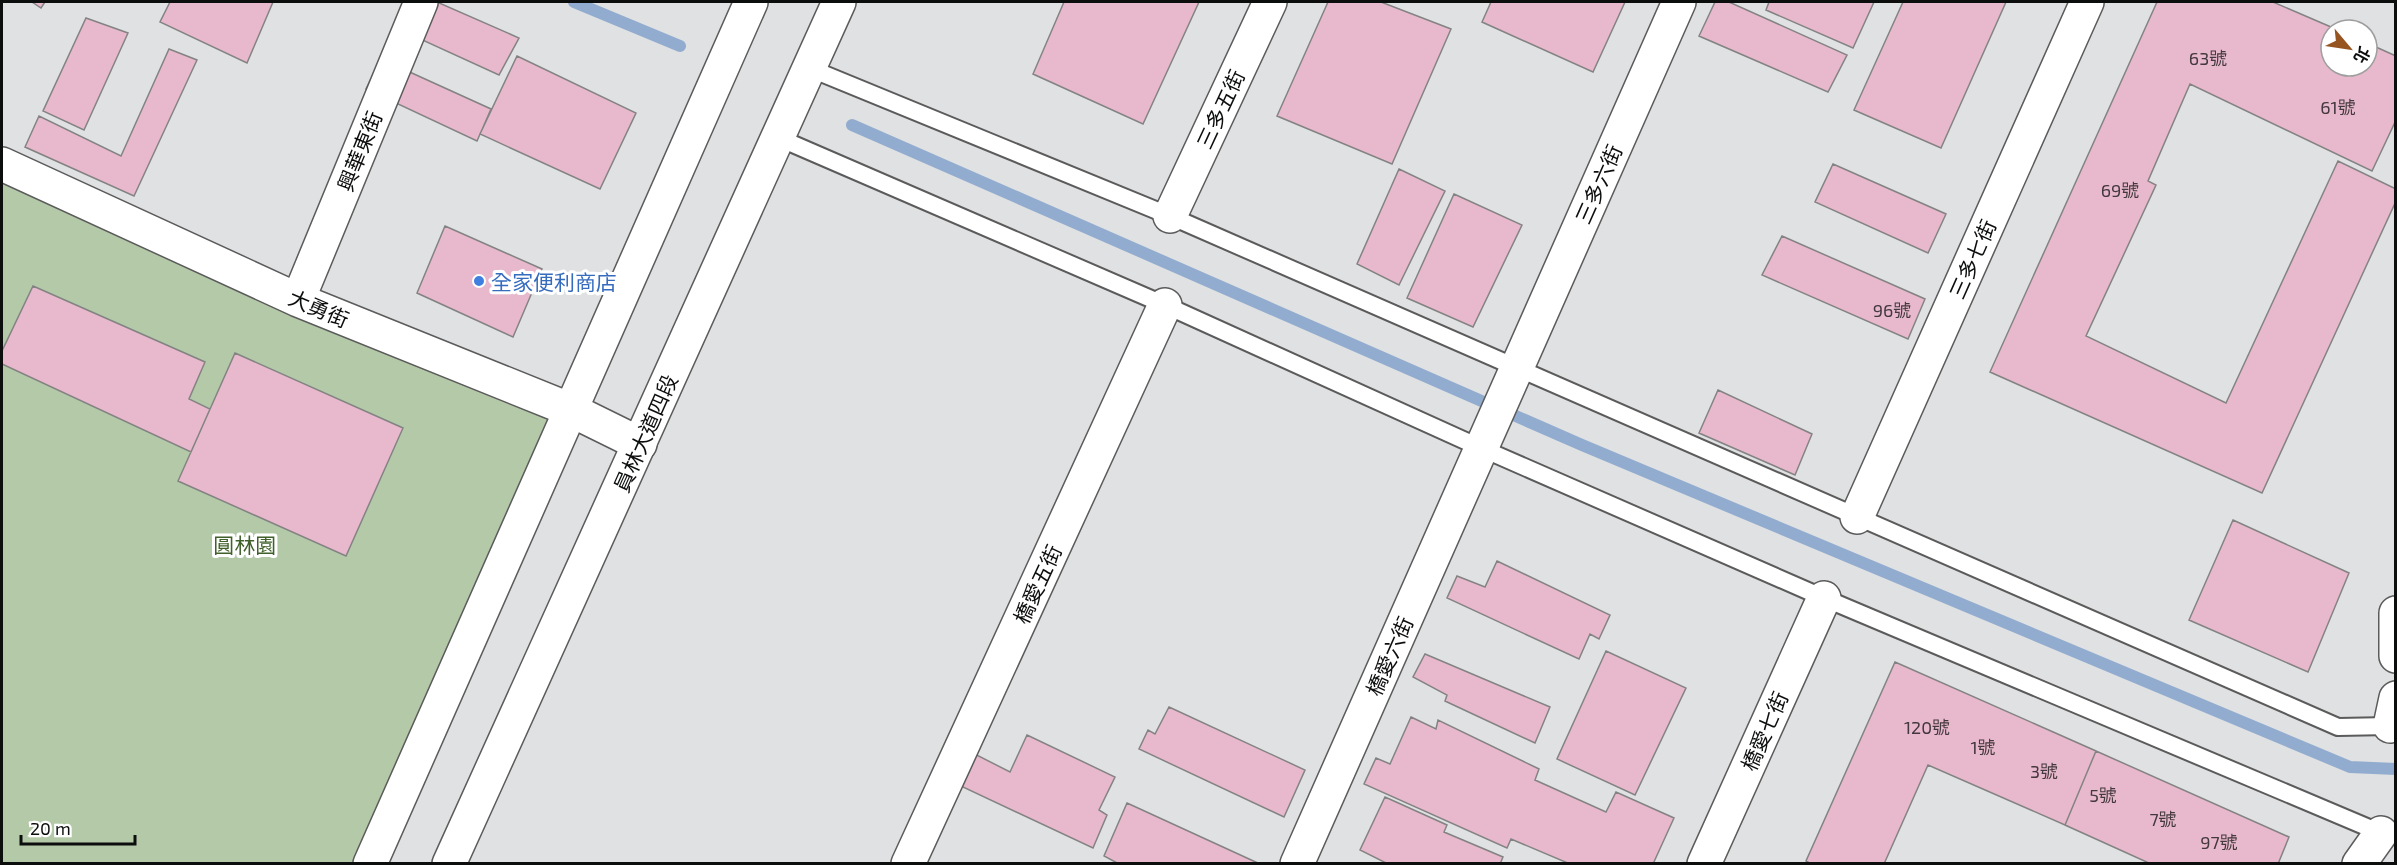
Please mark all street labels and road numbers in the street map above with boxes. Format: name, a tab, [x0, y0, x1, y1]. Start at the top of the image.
street label: 三多五街	[1191, 66, 1249, 152]
street label: 興華東街	[332, 107, 386, 195]
street label: 三多六街	[1569, 141, 1627, 227]
street label: 三多七街	[1943, 216, 2001, 302]
street label: 大勇街	[285, 284, 353, 332]
street label: 員林大道四段	[608, 370, 682, 496]
street label: 橋愛五街	[1008, 541, 1066, 627]
street label: 橋愛六街	[1360, 613, 1418, 699]
street label: 橋愛七街	[1735, 688, 1793, 774]

